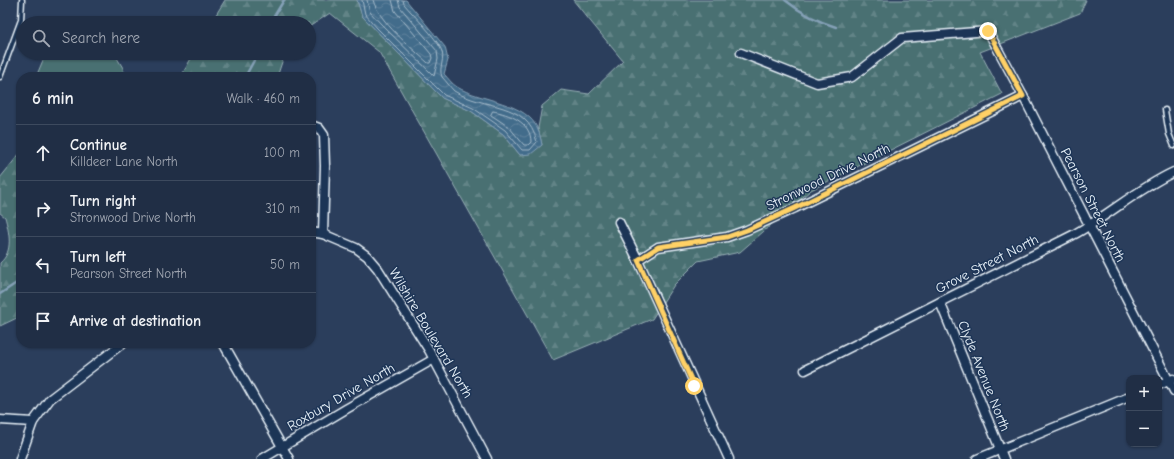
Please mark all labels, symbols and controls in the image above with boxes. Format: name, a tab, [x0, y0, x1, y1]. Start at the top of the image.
search box	[16, 16, 316, 60]
route end	[979, 22, 997, 40]
icon: search	[30, 27, 52, 49]
text: Search here	[62, 29, 140, 47]
text: 6 min	[32, 89, 74, 108]
text: Walk · 460 m	[226, 91, 300, 106]
text: Continue	[70, 136, 127, 154]
street label: Stronwood Drive North	[763, 140, 893, 214]
icon: ahead	[32, 142, 54, 164]
text: 100 m	[264, 145, 300, 160]
street label: Pearson Street North	[1057, 145, 1129, 265]
text: Killdeer Lane North	[70, 154, 178, 169]
text: Turn right	[70, 192, 136, 210]
icon: right	[32, 198, 54, 220]
text: 310 m	[265, 201, 300, 216]
text: Stronwood Drive North	[70, 210, 196, 225]
street label: Grove Street North	[933, 231, 1041, 297]
text: Turn left	[70, 248, 126, 266]
icon: left	[32, 254, 54, 276]
text: 50 m	[270, 257, 300, 272]
street label: Wilshire Boulevard North	[385, 265, 477, 401]
text: Pearson Street North	[70, 266, 187, 281]
icon: arrive	[32, 310, 54, 332]
text: Arrive at destination	[70, 312, 201, 330]
street label: Clyde Avenue North	[954, 318, 1014, 434]
street label: Roxbury Drive North	[284, 359, 398, 435]
map controls	[1126, 375, 1162, 447]
button: +	[1126, 375, 1162, 411]
route start	[685, 377, 703, 395]
button: −	[1126, 411, 1162, 447]

